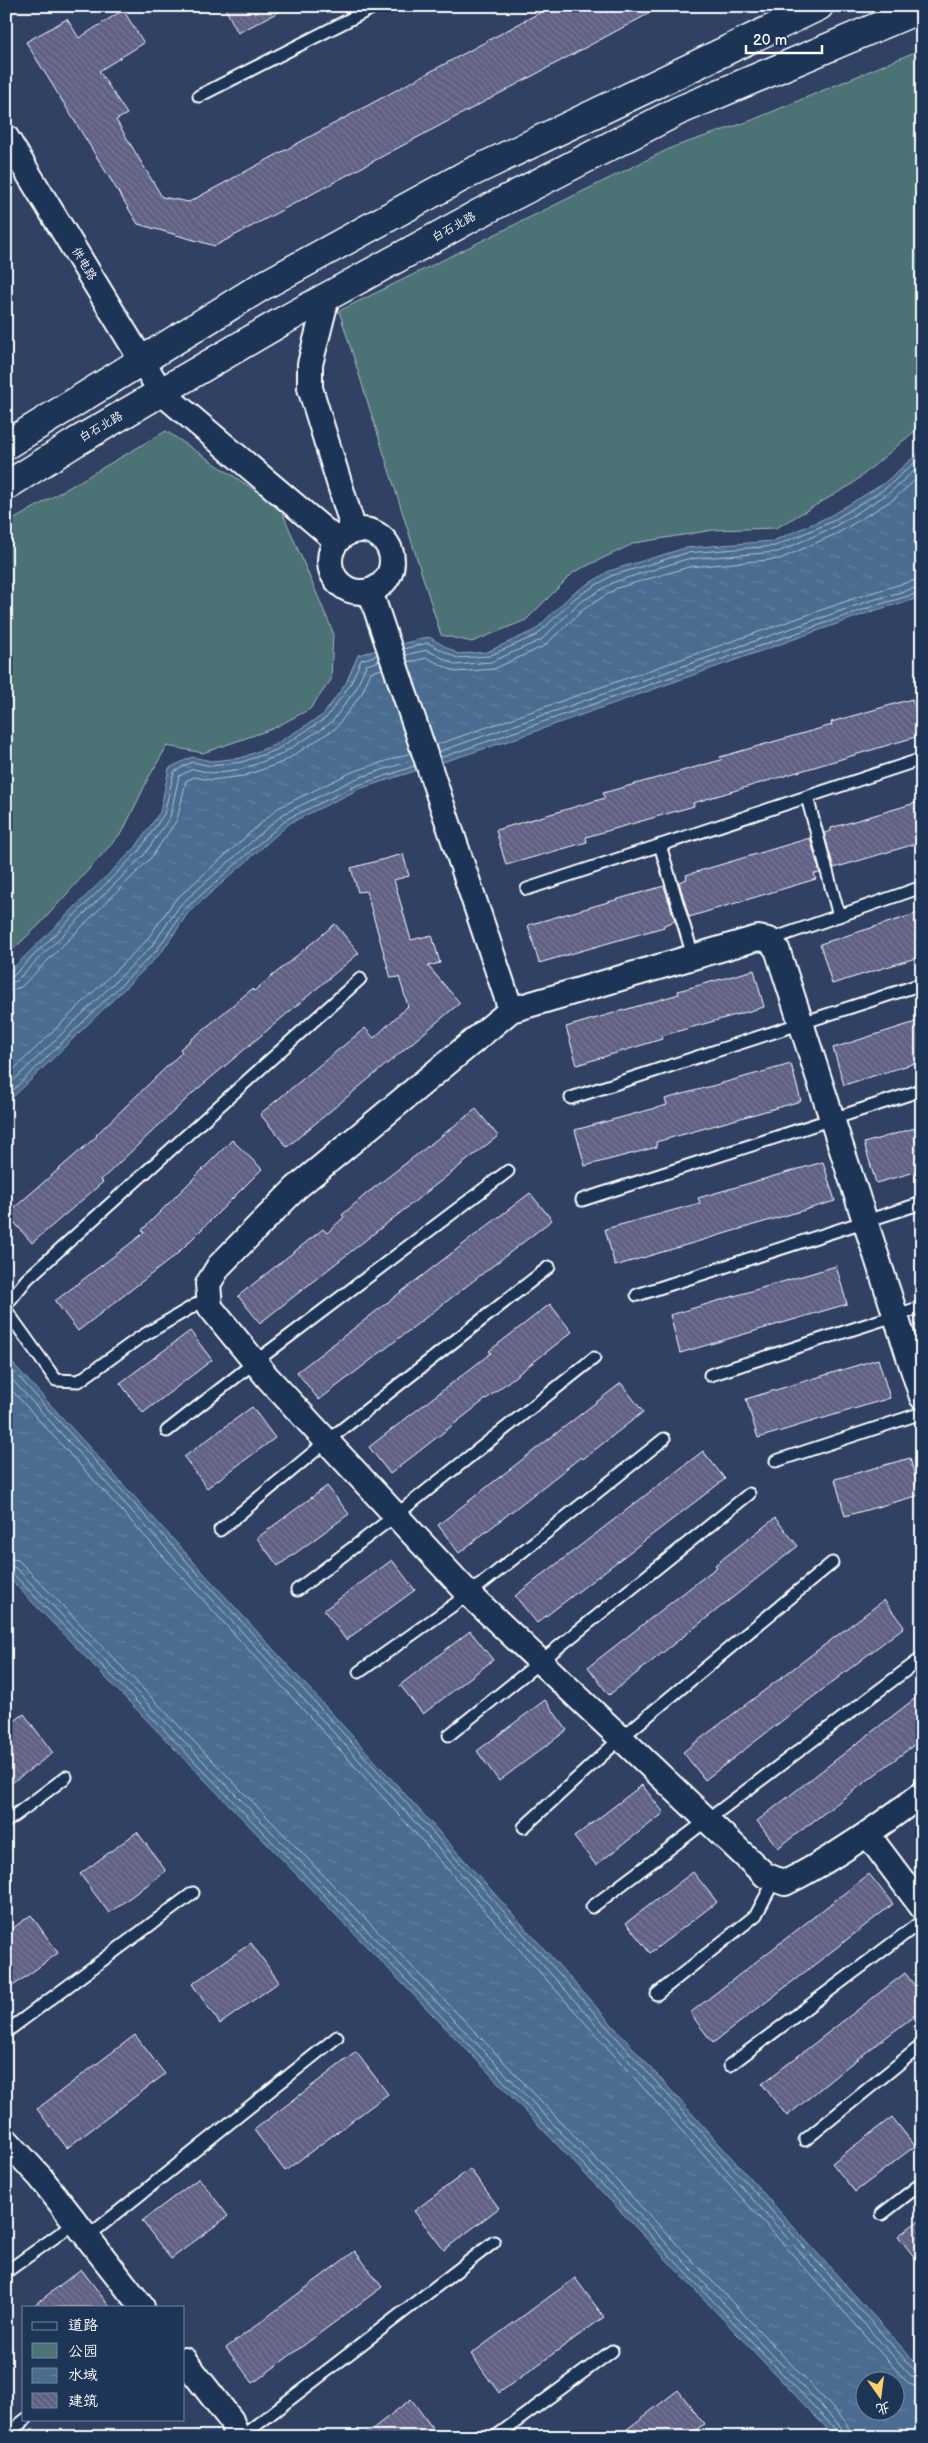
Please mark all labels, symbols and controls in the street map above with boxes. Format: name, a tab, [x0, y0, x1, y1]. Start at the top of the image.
scale bar	[746, 22, 822, 54]
text: 20 m	[753, 31, 787, 50]
street label: 白石北路	[429, 209, 479, 245]
street label: 供电路	[68, 245, 100, 283]
street label: 白石北路	[76, 409, 126, 445]
legend	[22, 2306, 185, 2420]
text: 道路	[68, 2316, 98, 2335]
text: 公园	[68, 2342, 98, 2361]
text: 水域	[68, 2366, 98, 2385]
north arrow	[856, 2370, 906, 2420]
text: 建筑	[68, 2392, 98, 2411]
text: 北	[874, 2398, 892, 2418]

